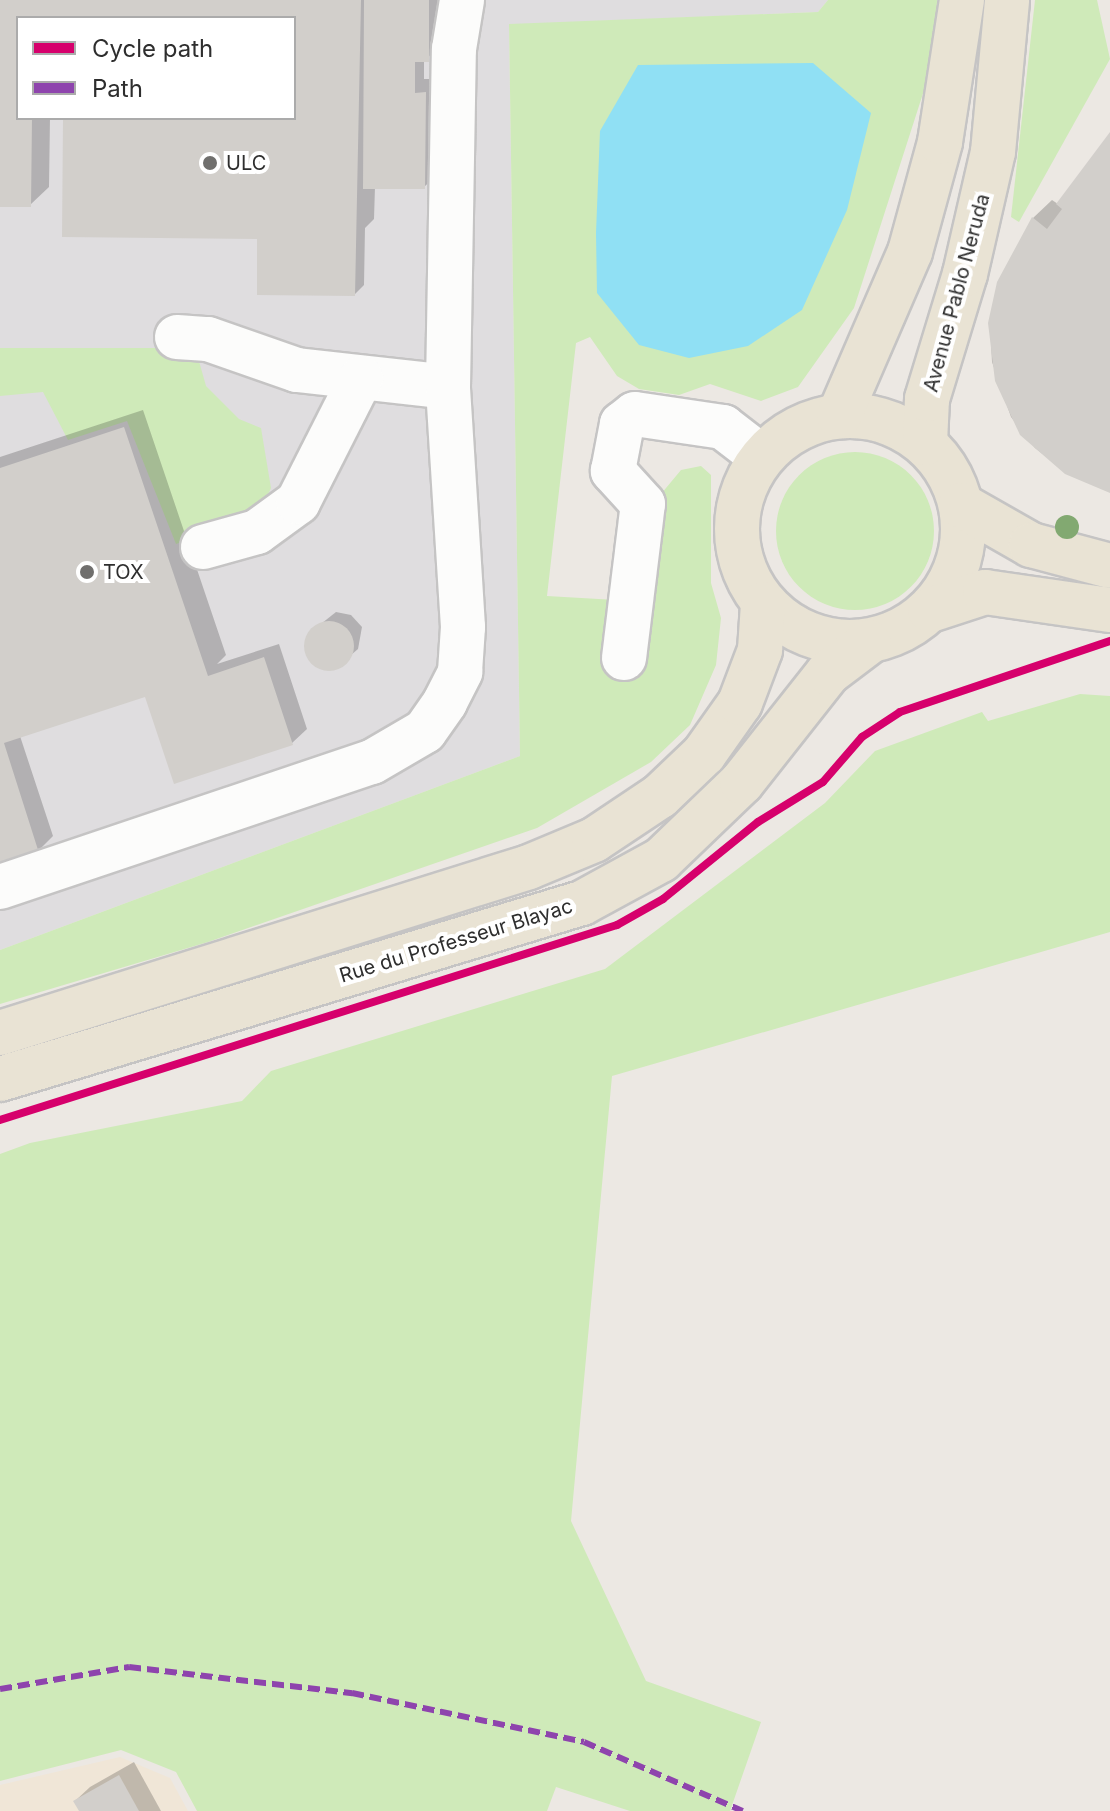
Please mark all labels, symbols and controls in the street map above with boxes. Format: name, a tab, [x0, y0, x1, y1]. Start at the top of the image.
legend	[16, 16, 296, 120]
text: Cycle path	[92, 34, 213, 63]
text: Path	[92, 74, 143, 103]
place label: ULC	[226, 151, 266, 175]
marker: ULC	[201, 154, 219, 172]
street label: Avenue Pablo Neruda	[919, 191, 995, 395]
place label: TOX	[103, 560, 144, 584]
marker: TOX	[78, 563, 96, 581]
street label: Rue du Professeur Blayac	[337, 894, 575, 988]

